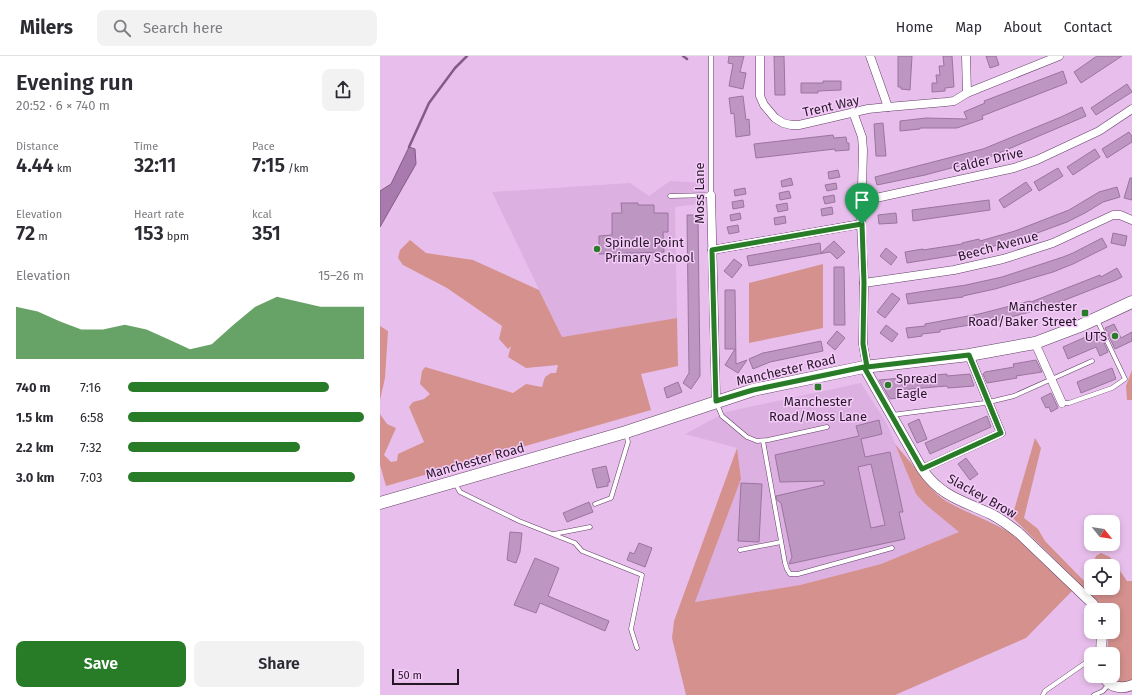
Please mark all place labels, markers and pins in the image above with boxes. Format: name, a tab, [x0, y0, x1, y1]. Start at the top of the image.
pin	[845, 183, 879, 224]
place label: Spindle Point Primary School	[605, 235, 694, 265]
marker: Spindle Point Primary School	[592, 244, 602, 254]
place label: Manchester Road/Baker Street	[968, 299, 1077, 329]
marker: Manchester Road/Baker Street	[1080, 308, 1090, 318]
place label: UTS	[1085, 329, 1107, 344]
marker: UTS	[1110, 331, 1120, 341]
place label: Spread Eagle	[896, 371, 937, 401]
marker: Spread Eagle	[883, 380, 893, 390]
marker: Manchester Road/Moss Lane	[813, 382, 823, 392]
place label: Manchester Road/Moss Lane	[769, 394, 867, 424]

